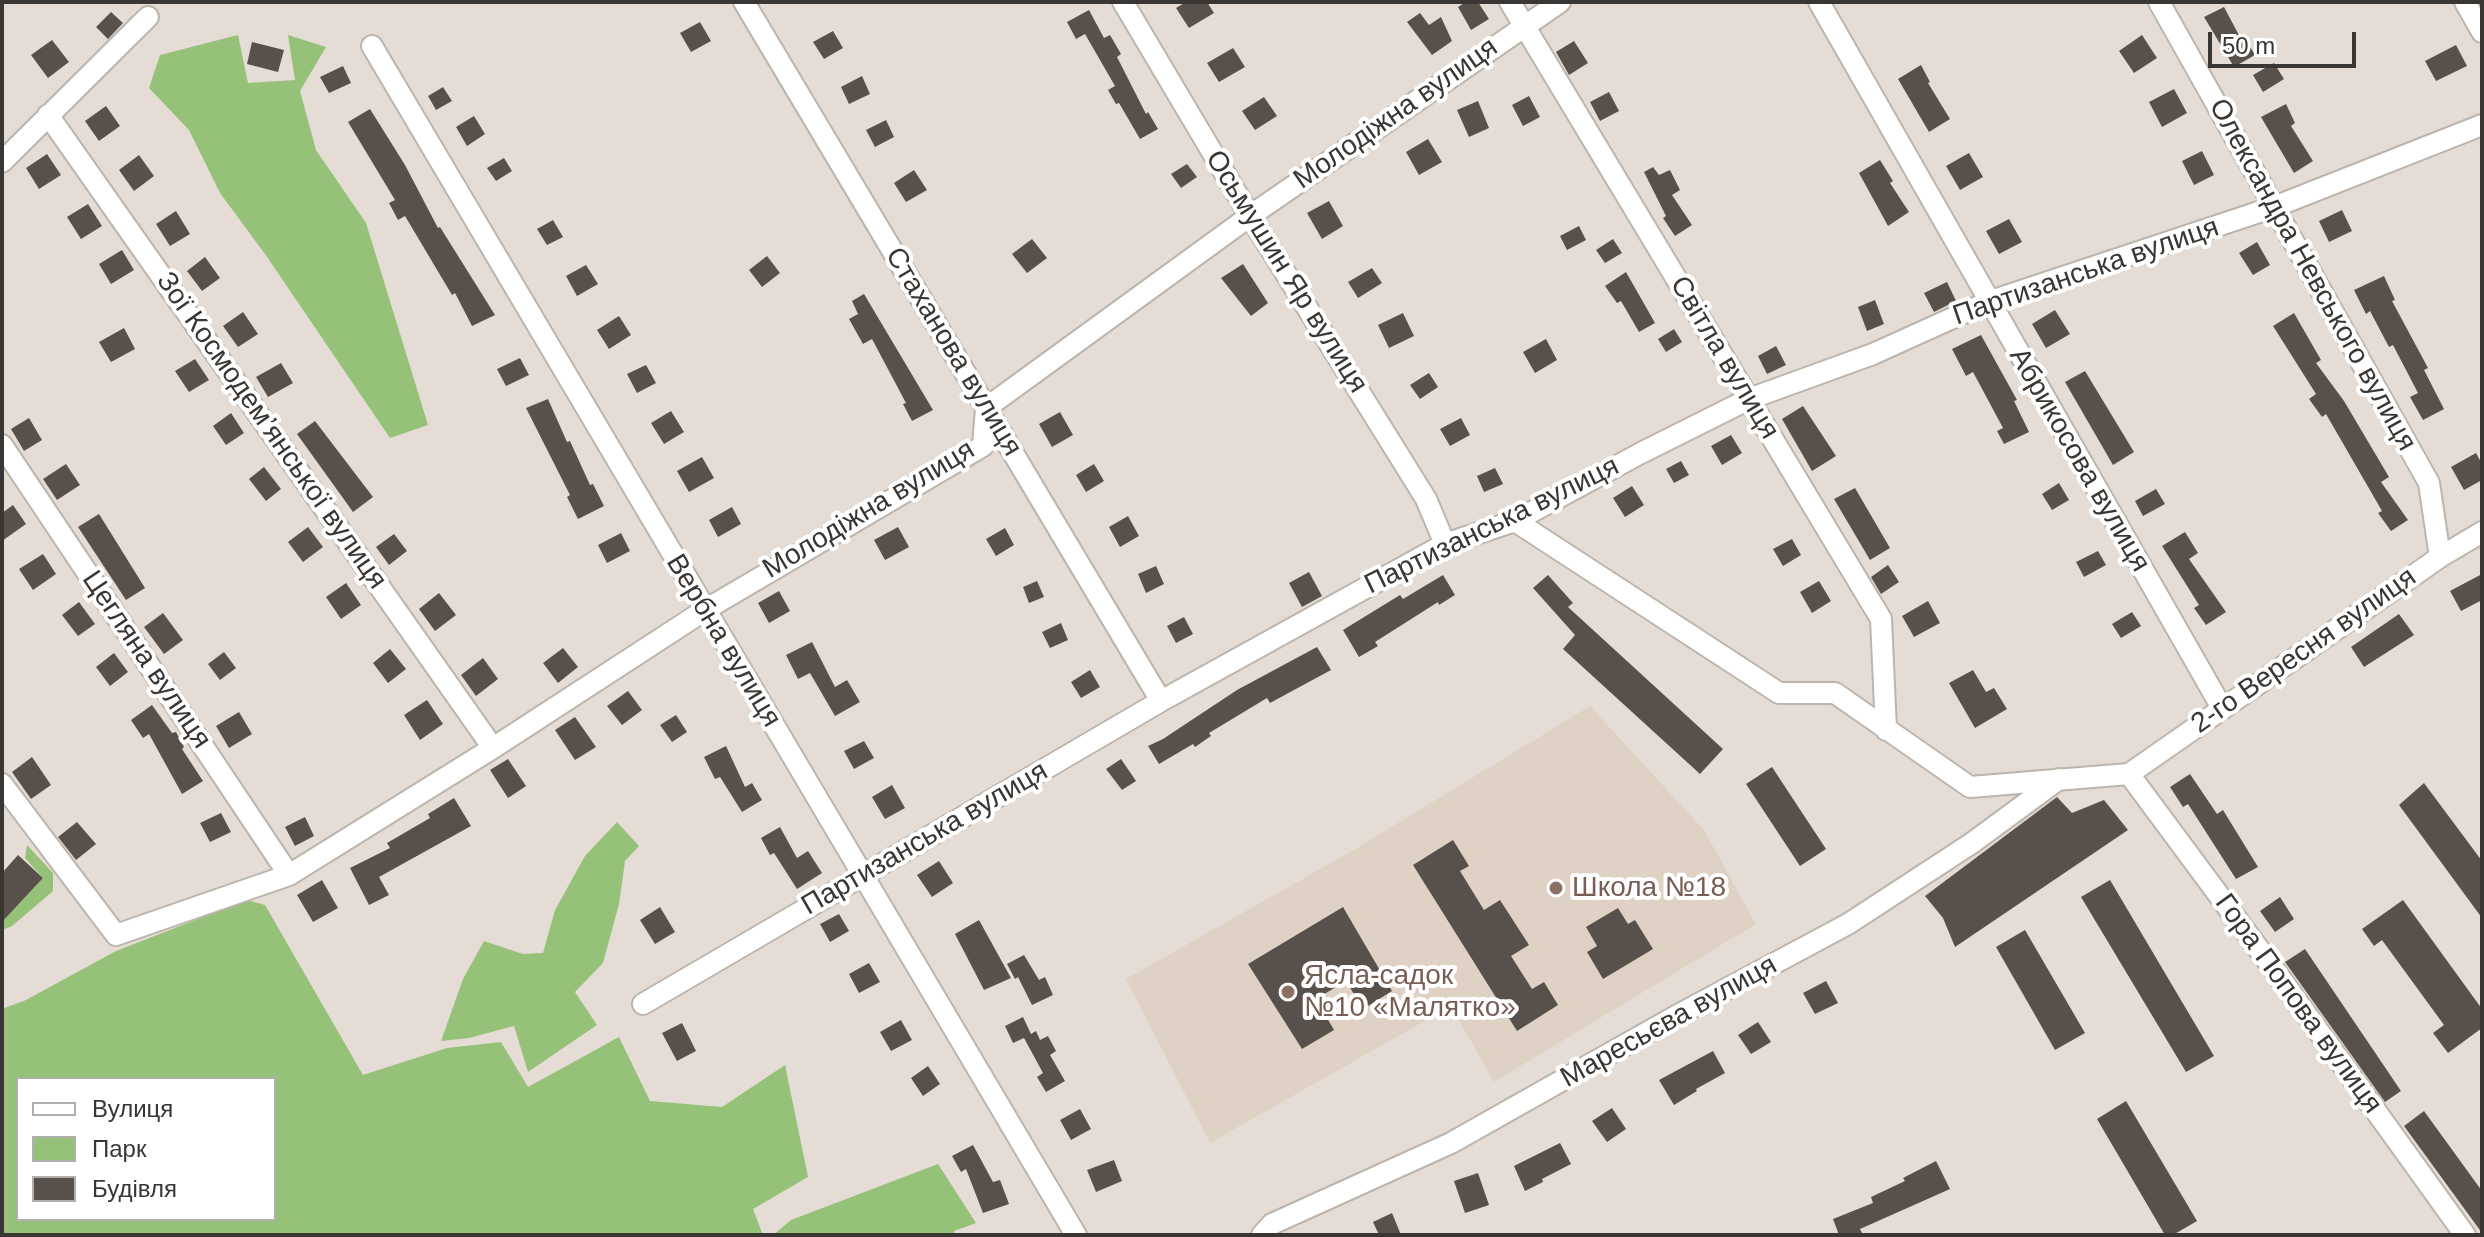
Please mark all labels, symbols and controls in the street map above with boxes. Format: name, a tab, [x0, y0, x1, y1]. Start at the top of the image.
scale bar	[2212, 16, 2360, 66]
street label: Молодіжна вулиця	[1288, 31, 1504, 197]
text: 50 m	[2222, 32, 2275, 59]
street label: Олександра Невського вулиця	[2201, 93, 2423, 457]
street label: Осьмушин Яр вулиця	[1198, 145, 1374, 399]
street label: Партизанська вулиця	[1949, 211, 2223, 333]
street label: Стаханова вулиця	[877, 242, 1029, 462]
street label: Зої Космодем’янської вулиця	[148, 266, 394, 596]
street label: Світла вулиця	[1662, 270, 1786, 446]
street label: Абрикосова вулиця	[2001, 342, 2157, 578]
street label: Молодіжна вулиця	[757, 434, 981, 586]
street label: Партизанська вулиця	[1359, 450, 1625, 602]
street label: Вербна вулиця	[658, 549, 788, 733]
street label: 2-го Вересня вулиця	[2185, 561, 2423, 741]
street label: Цегляна вулиця	[74, 565, 218, 755]
street label: Партизанська вулиця	[796, 755, 1054, 923]
place label: Школа №18	[1572, 871, 1726, 905]
marker: Школа №18	[1547, 879, 1565, 897]
street label: Гора Попова вулиця	[2207, 888, 2389, 1120]
street label: Маресьєва вулиця	[1555, 949, 1783, 1095]
place label: Ясла-садок №10 «Малятко»	[1304, 959, 1516, 1025]
marker: Ясла-садок №10 «Малятко»	[1279, 983, 1297, 1001]
legend	[16, 1077, 276, 1221]
text: Вулиця	[92, 1095, 173, 1122]
text: Парк	[92, 1135, 146, 1162]
text: Будівля	[92, 1175, 177, 1202]

